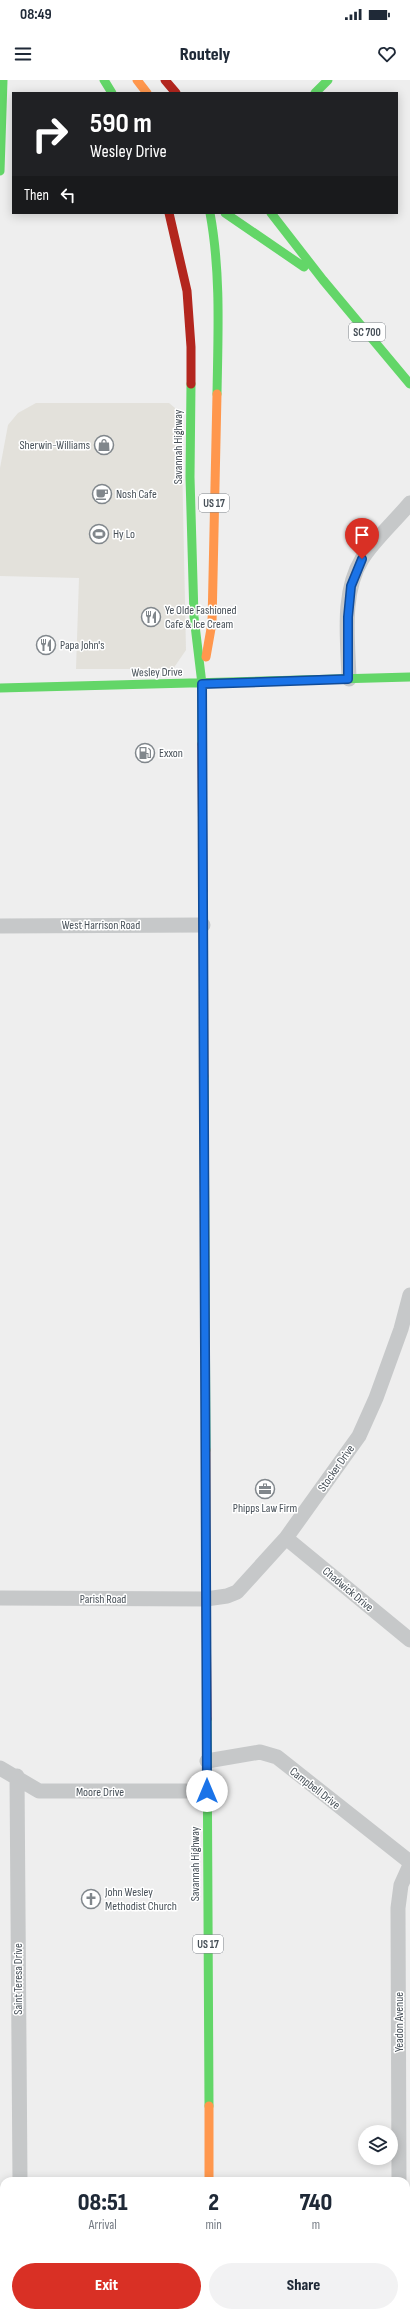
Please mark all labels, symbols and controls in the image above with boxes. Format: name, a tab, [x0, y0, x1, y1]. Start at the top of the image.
text: 08:49	[20, 5, 52, 24]
icon: menu	[12, 43, 34, 65]
icon: heart	[376, 43, 398, 65]
text: Routely	[180, 44, 230, 65]
text: 590 m	[90, 107, 152, 140]
icon: right	[24, 108, 76, 160]
text: Wesley Drive	[90, 141, 167, 162]
icon: left	[57, 184, 79, 206]
text: Then	[24, 186, 49, 205]
road number: SC 700	[349, 323, 385, 341]
street label: Savannah Highway	[171, 409, 186, 484]
shop icon: Sherwin-Williams	[93, 434, 115, 456]
place label: Sherwin-Williams	[19, 438, 90, 453]
cafe icon: Nosh Cafe	[91, 483, 113, 505]
place label: Nosh Cafe	[116, 487, 157, 502]
road number: US 17	[199, 494, 229, 512]
pin	[345, 518, 379, 559]
sports icon: Hy Lo	[88, 523, 110, 545]
icon: arrive	[351, 524, 373, 546]
place label: Hy Lo	[113, 527, 135, 542]
place label: Ye Olde Fashioned Cafe & Ice Cream	[165, 603, 237, 632]
restaurant icon: Ye Olde Fashioned Cafe & Ice Cream	[140, 606, 162, 628]
restaurant icon: Papa John's	[35, 634, 57, 656]
place label: Papa John's	[60, 638, 104, 653]
street label: Wesley Drive	[131, 665, 183, 680]
fuel station icon: Exxon	[134, 742, 156, 764]
place label: Exxon	[159, 746, 183, 761]
street label: West Harrison Road	[62, 918, 140, 933]
street label: Stocker Drive	[315, 1442, 358, 1495]
office icon: Phipps Law Firm	[254, 1478, 276, 1500]
place label: Phipps Law Firm	[233, 1501, 297, 1516]
street label: Chadwick Drive	[319, 1564, 376, 1615]
street label: Parish Road	[80, 1592, 126, 1607]
street label: Campbell Drive	[286, 1764, 343, 1813]
position arrow	[186, 1770, 228, 1812]
street label: Moore Drive	[76, 1785, 124, 1800]
street label: Savannah Highway	[188, 1826, 203, 1901]
place label: John Wesley Methodist Church	[104, 1885, 177, 1914]
church icon: John Wesley Methodist Church	[80, 1888, 102, 1910]
road number: US 17	[193, 1935, 223, 1953]
street label: Saint Teresa Drive	[11, 1943, 26, 2015]
street label: Yeadon Avenue	[392, 1992, 407, 2052]
map controls	[358, 2125, 398, 2165]
button: layers	[358, 2125, 398, 2165]
text: 08:51	[78, 2188, 128, 2217]
text: 2	[208, 2188, 219, 2217]
text: 740	[299, 2188, 332, 2217]
text: Arrival	[89, 2217, 117, 2233]
text: min	[205, 2217, 222, 2233]
text: m	[312, 2217, 320, 2233]
button: Exit	[12, 2263, 201, 2309]
button: Share	[209, 2263, 398, 2309]

